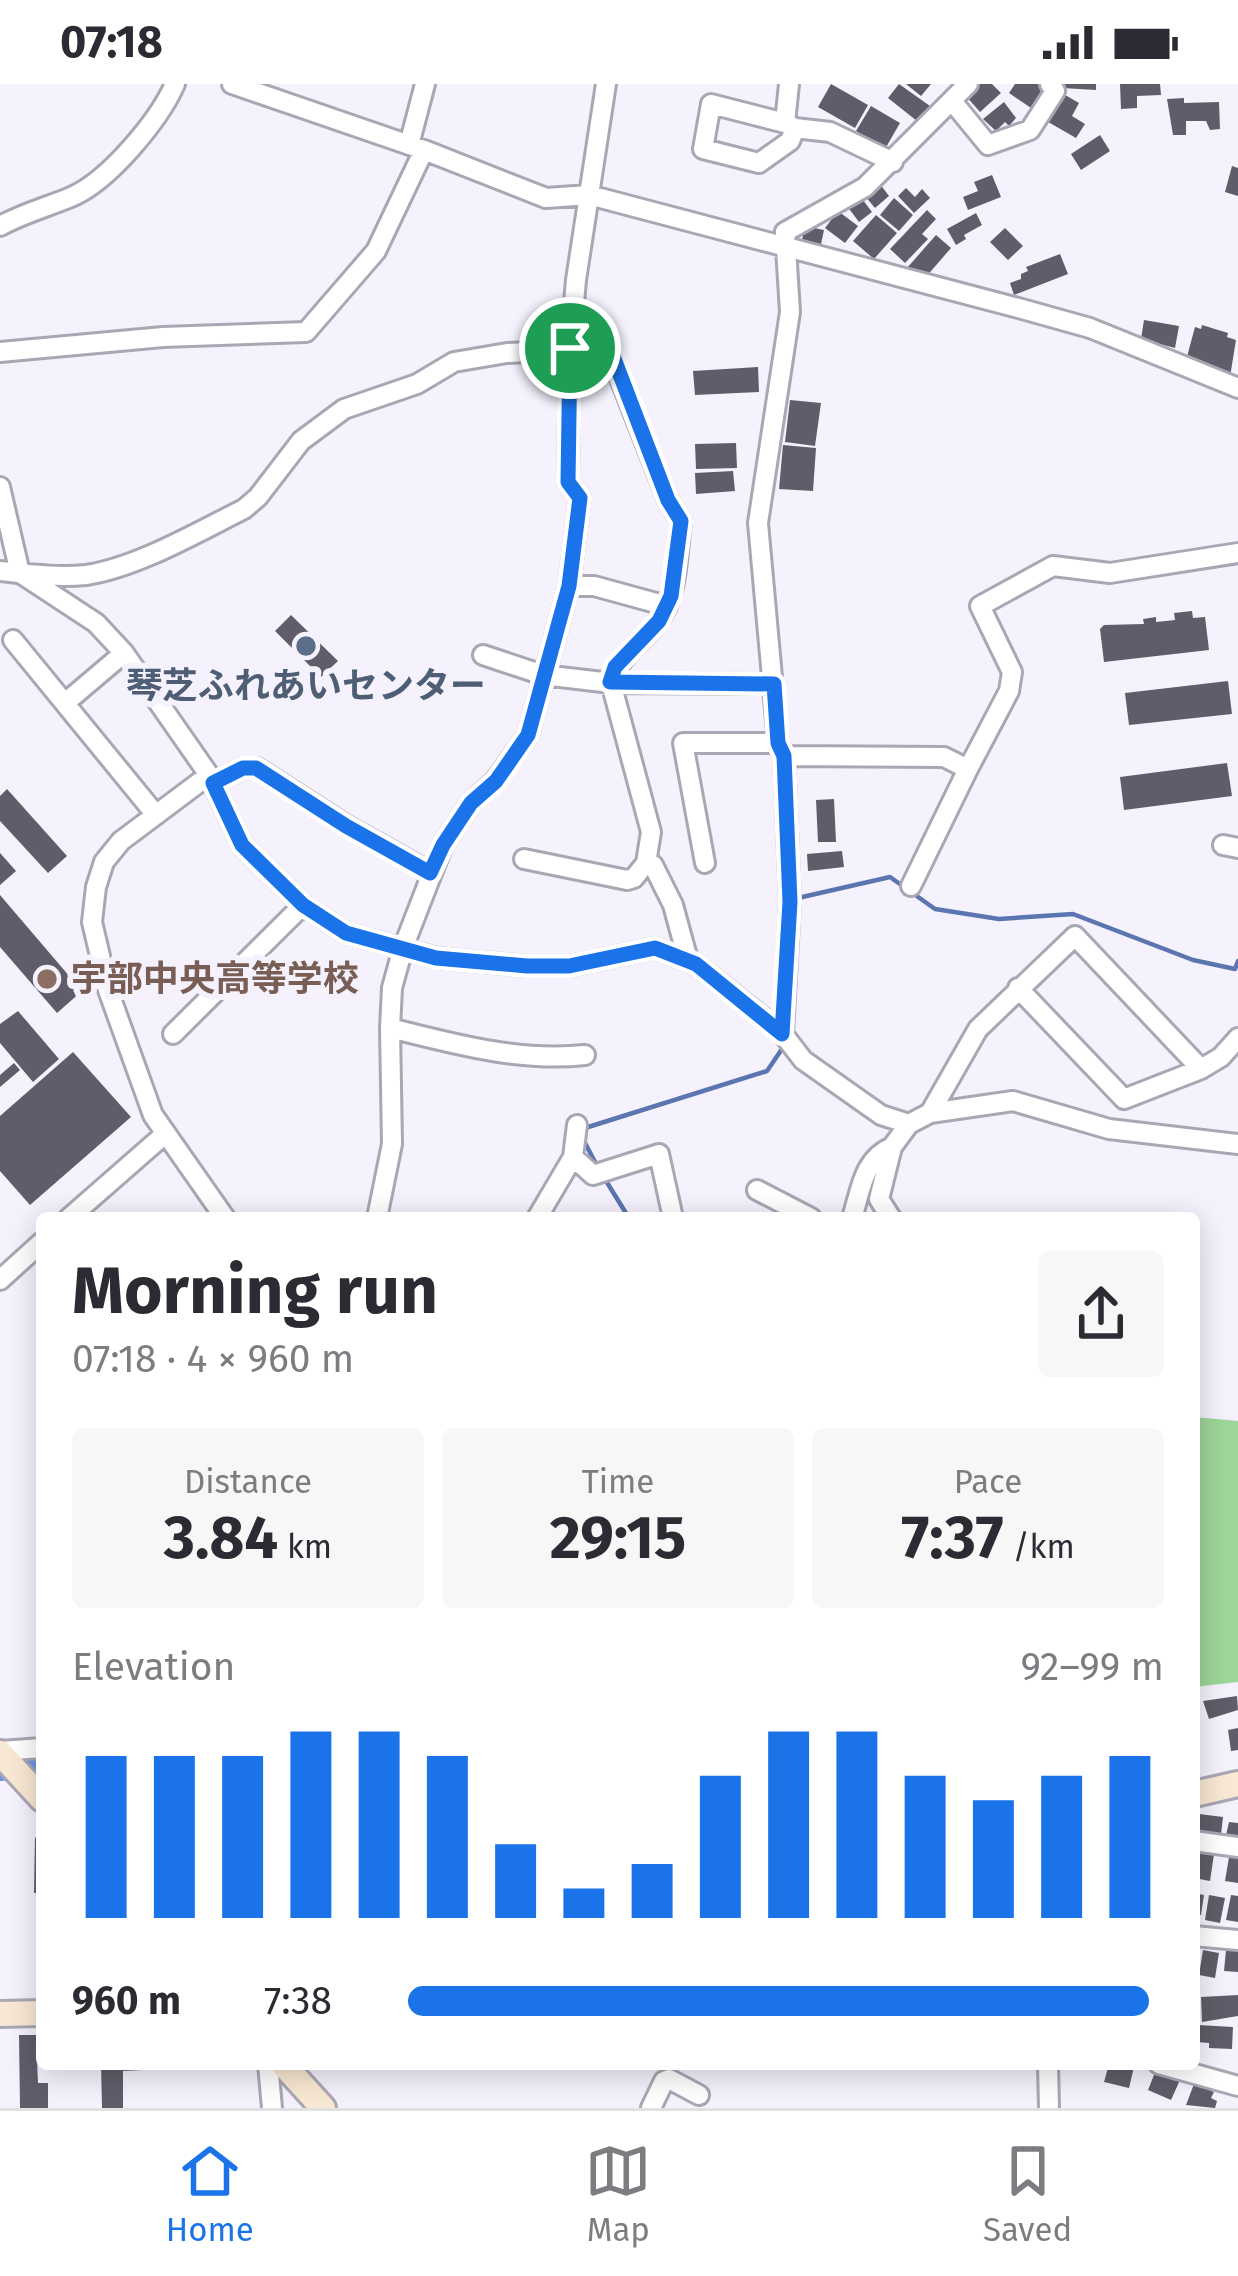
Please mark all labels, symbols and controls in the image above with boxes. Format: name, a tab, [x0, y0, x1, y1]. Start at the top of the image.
text: 07:18	[60, 15, 163, 69]
pin	[519, 297, 621, 399]
icon: arrive	[537, 315, 603, 381]
marker: 琴芝ふれあいセンター	[293, 633, 319, 659]
place label: 琴芝ふれあいセンター	[126, 664, 486, 708]
place label: 宇部中央高等学校	[71, 957, 359, 1001]
marker: 宇部中央高等学校	[34, 966, 60, 992]
text: Morning run	[72, 1251, 438, 1330]
button: share	[1038, 1251, 1164, 1377]
text: 07:18 · 4 × 960 m	[72, 1336, 354, 1382]
text: Distance	[184, 1462, 312, 1502]
text: Time	[582, 1462, 654, 1502]
text: Pace	[954, 1462, 1022, 1502]
text: 3.84	[164, 1502, 278, 1574]
text: 29:15	[550, 1502, 686, 1574]
text: 7:37	[901, 1502, 1004, 1574]
text: km	[278, 1527, 332, 1567]
text: /km	[1004, 1527, 1075, 1567]
text: Elevation	[72, 1644, 235, 1690]
text: 92–99 m	[1020, 1644, 1164, 1690]
text: 960 m	[72, 1978, 181, 2024]
text: 7:38	[264, 1978, 332, 2024]
tab: Home	[166, 2138, 254, 2250]
tab: Map	[585, 2138, 651, 2250]
tab: Saved	[983, 2138, 1072, 2250]

